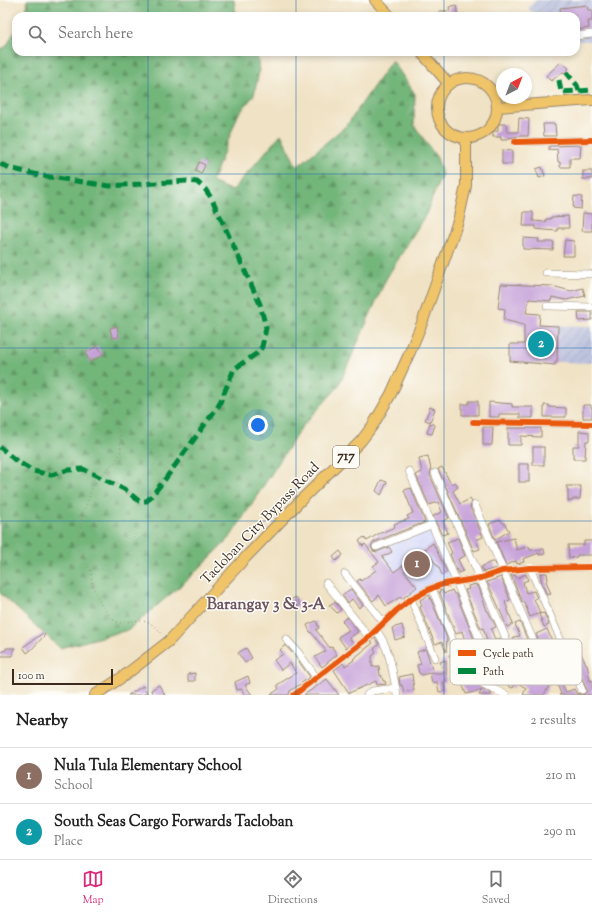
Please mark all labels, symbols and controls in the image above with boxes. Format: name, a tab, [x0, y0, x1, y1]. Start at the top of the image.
search box	[12, 12, 580, 56]
icon: search	[26, 23, 48, 45]
text: Search here	[58, 24, 133, 45]
north arrow	[496, 68, 532, 104]
pin: 2	[528, 329, 554, 359]
your location	[248, 415, 268, 435]
road number: 717	[333, 446, 359, 468]
street label: Tacloban City Bypass Road	[197, 458, 325, 590]
pin: 1	[404, 549, 430, 579]
district label: Barangay 3 & 3-A	[207, 594, 325, 617]
legend	[450, 639, 582, 685]
text: Cycle path	[483, 646, 534, 662]
text: Path	[483, 664, 505, 680]
scale bar	[12, 667, 113, 686]
text: 100 m	[18, 668, 45, 684]
text: Nearby	[16, 709, 68, 733]
text: 2 results	[531, 712, 576, 730]
text: Nula Tula Elementary School	[54, 756, 242, 777]
text: 1	[27, 767, 31, 785]
text: 210 m	[545, 767, 576, 785]
text: School	[54, 777, 93, 795]
text: South Seas Cargo Forwards Tacloban	[54, 812, 293, 833]
text: 2	[26, 823, 32, 841]
text: 290 m	[543, 823, 576, 841]
text: Place	[54, 833, 83, 851]
tab: Map	[82, 868, 104, 908]
tab: Directions	[268, 868, 318, 908]
tab: Saved	[482, 868, 510, 908]

